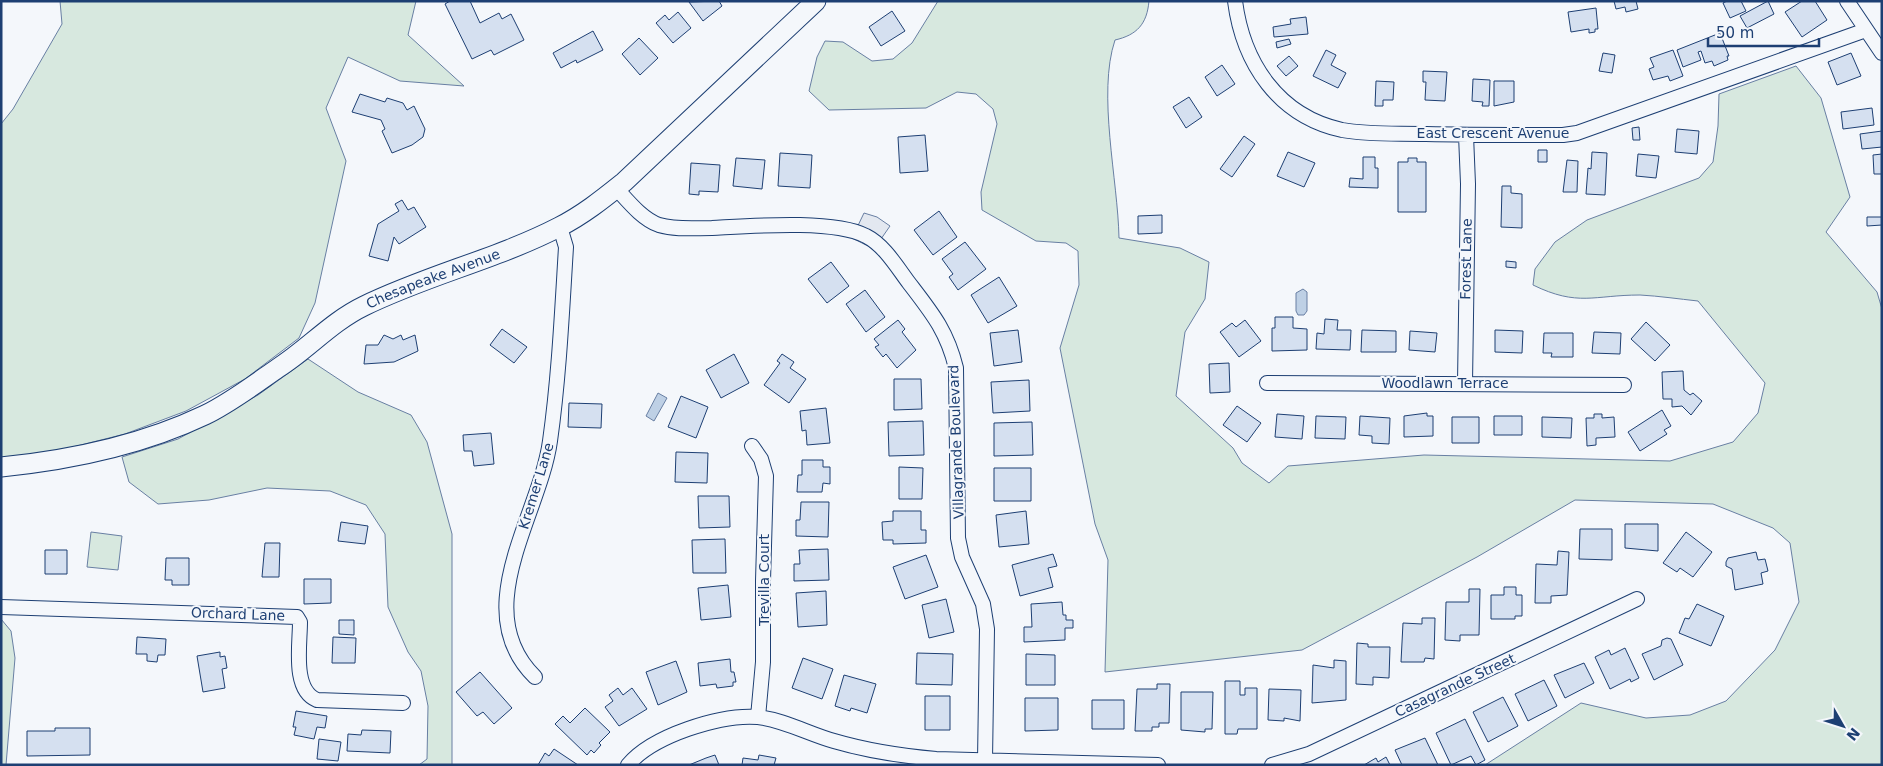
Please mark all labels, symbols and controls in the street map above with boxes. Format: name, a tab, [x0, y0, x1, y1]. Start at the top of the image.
scale bar	[1708, 15, 1819, 47]
text: 50 m	[1716, 24, 1754, 42]
street label: East Crescent Avenue	[1417, 125, 1569, 141]
street label: Forest Lane	[1457, 218, 1475, 300]
street label: Chesapeake Avenue	[364, 246, 502, 312]
street label: Villagrande Boulevard	[945, 365, 967, 519]
street label: Woodlawn Terrace	[1381, 375, 1509, 391]
street label: Kremer Lane	[515, 441, 557, 531]
street label: Trevilla Court	[756, 533, 772, 627]
street label: Orchard Lane	[191, 604, 285, 624]
street label: Casagrande Street	[1392, 650, 1518, 720]
north arrow	[1818, 701, 1868, 751]
text: N	[1843, 725, 1863, 744]

